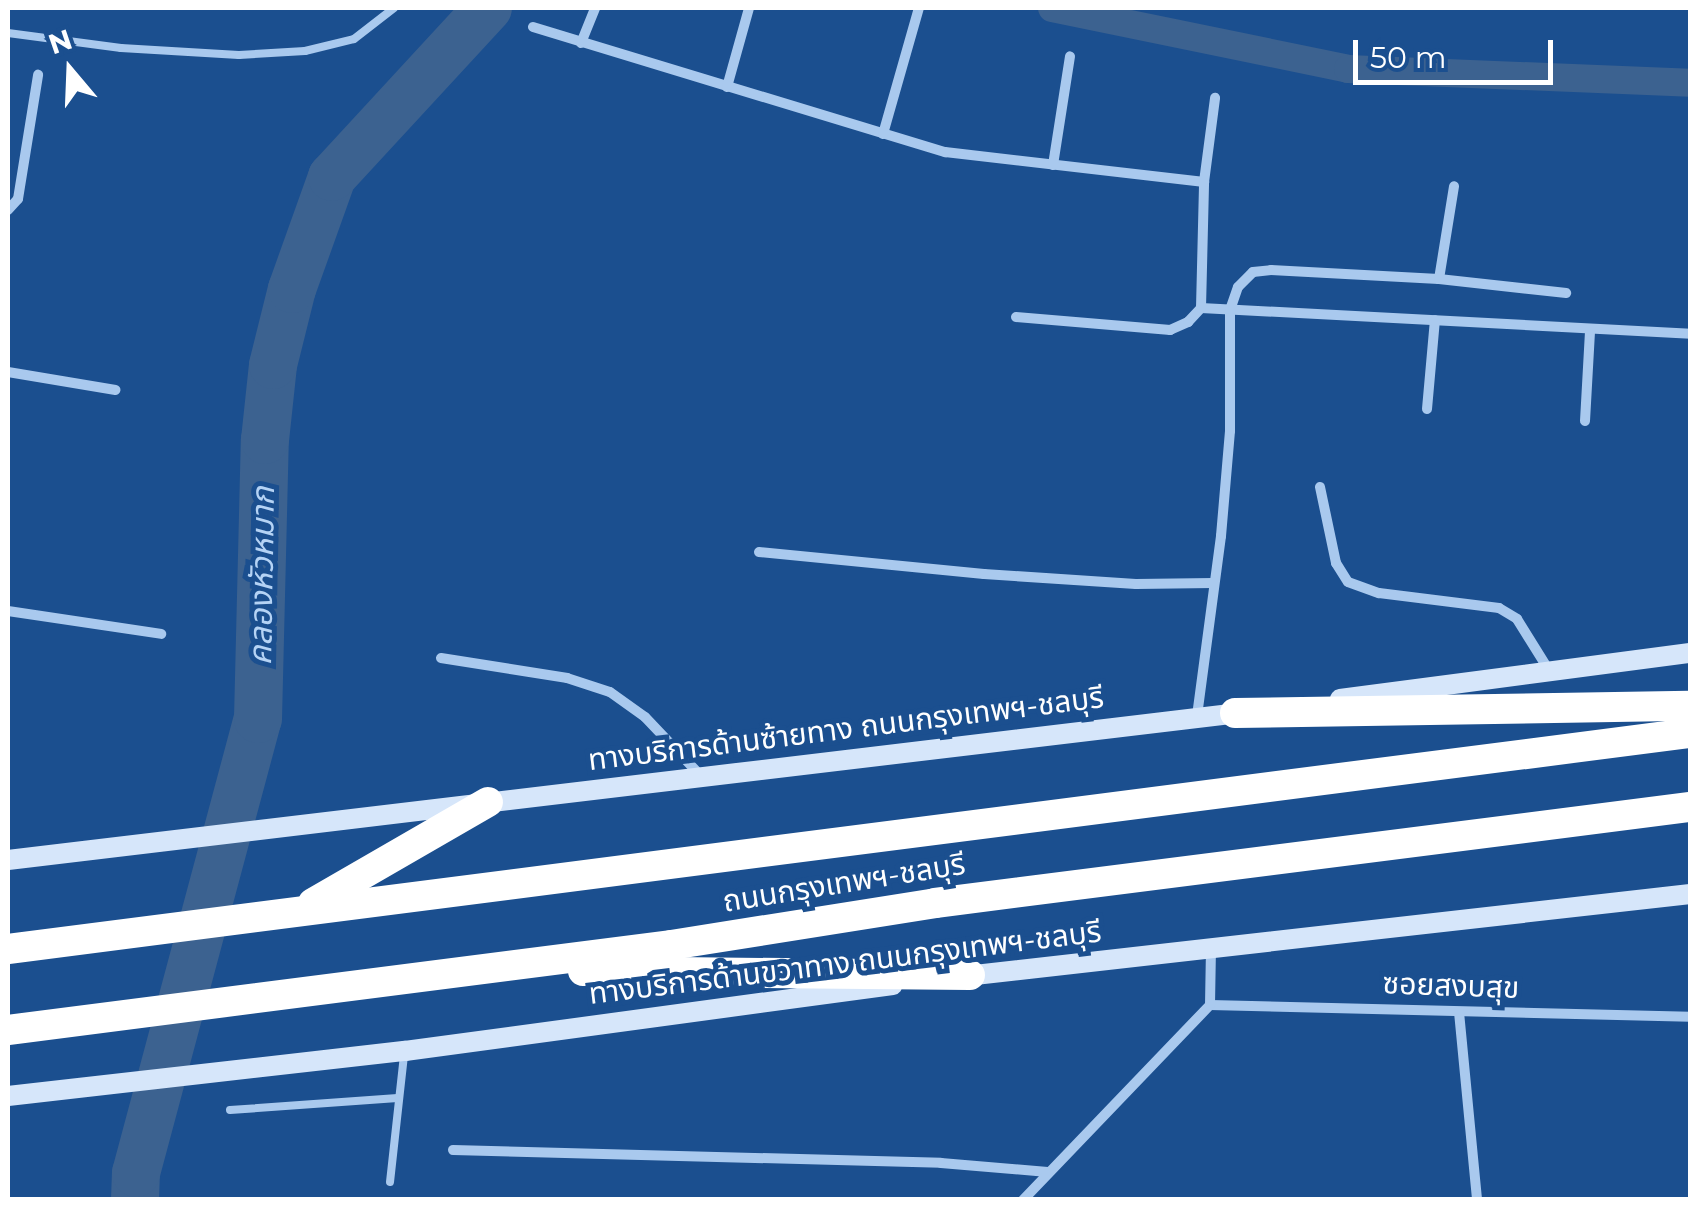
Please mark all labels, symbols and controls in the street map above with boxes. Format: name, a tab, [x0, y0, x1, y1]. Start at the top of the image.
north arrow	[20, 20, 120, 120]
scale bar	[1358, 20, 1558, 82]
text: N	[44, 22, 76, 61]
text: 50 m	[1370, 39, 1447, 76]
water label: คลองหัวหมาก	[241, 486, 283, 666]
street label: ทางบริการด้านซ้ายทาง ถนนกรุงเทพฯ-ชลบุรี	[586, 679, 1106, 779]
street label: ถนนกรุงเทพฯ-ชลบุรี	[720, 846, 968, 920]
street label: ทางบริการด้านขวาทาง ถนนกรุงเทพฯ-ชลบุรี	[587, 914, 1103, 1012]
street label: ซอยสงบสุข	[1382, 966, 1520, 1006]

